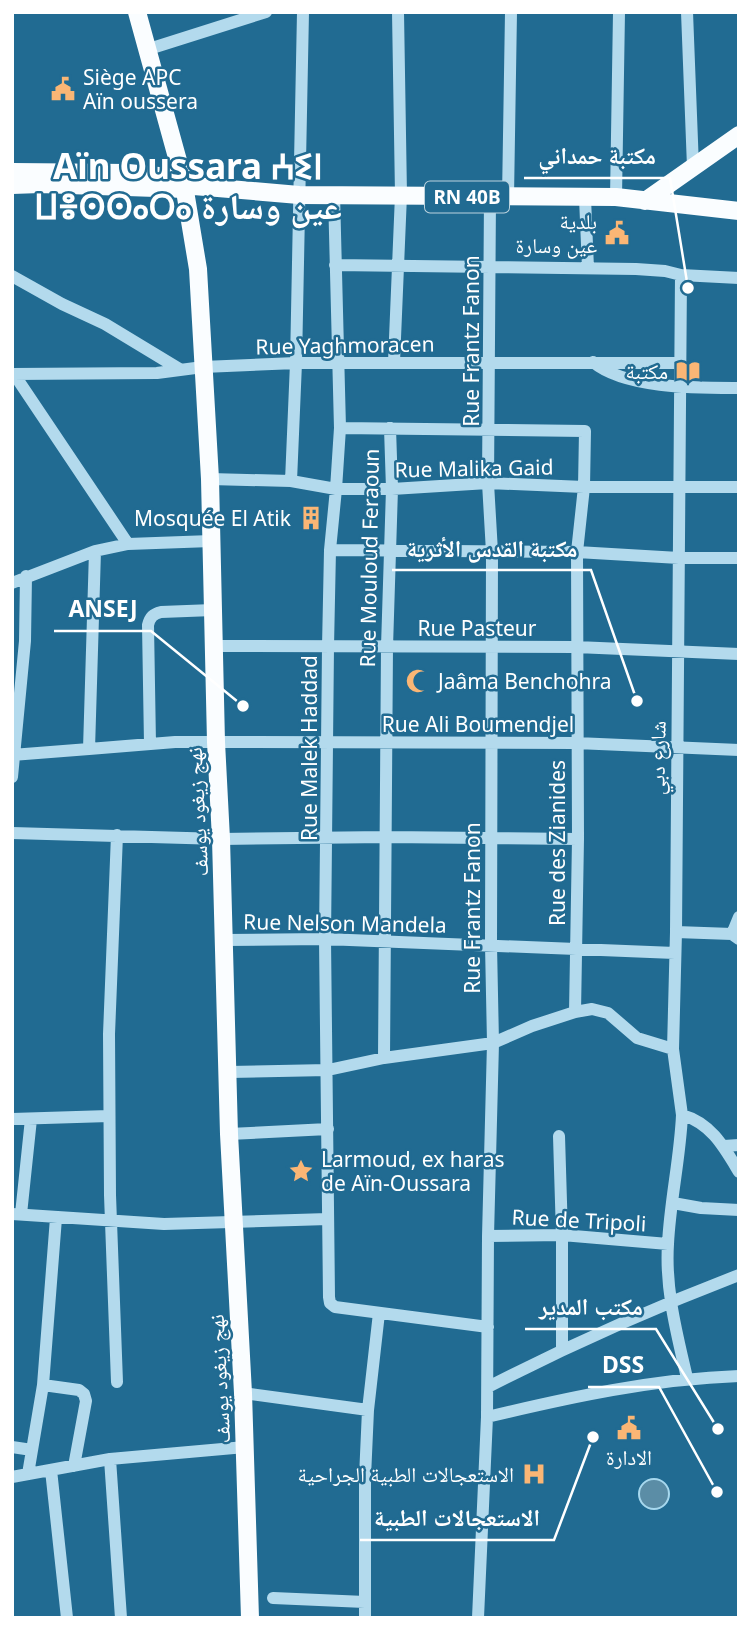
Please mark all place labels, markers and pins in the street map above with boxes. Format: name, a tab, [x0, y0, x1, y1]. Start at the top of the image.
place label: Siège APC Aïn oussera	[83, 63, 198, 115]
public building icon: Siège APC Aïn oussera	[49, 75, 77, 103]
callout: مكتبة حمداني	[524, 134, 670, 178]
place label: بلدية عين وسارة	[515, 207, 597, 259]
public building icon: بلدية عين وسارة	[603, 219, 631, 247]
place label: مكتبة	[626, 357, 668, 385]
library icon: مكتبة	[674, 357, 702, 385]
place label: Mosquée El Atik	[134, 504, 292, 532]
building icon: Mosquée El Atik	[297, 504, 325, 532]
callout: مكتبة القدس الأثرية	[392, 526, 591, 570]
callout: ANSEJ	[54, 587, 151, 631]
mosque icon: Jaâma Benchohra	[404, 667, 432, 695]
place label: Jaâma Benchohra	[436, 667, 611, 695]
place label: Larmoud, ex haras de Aïn-Oussara	[321, 1145, 505, 1197]
place icon: Larmoud, ex haras de Aïn-Oussara	[287, 1157, 315, 1185]
callout: مكتب المدير	[525, 1285, 656, 1329]
callout: DSS	[588, 1343, 659, 1387]
public building icon: الادارة	[615, 1414, 643, 1442]
place label: الادارة	[606, 1443, 652, 1471]
place label: الاستعجالات الطبية الجراحية	[298, 1460, 514, 1488]
hospital icon: الاستعجالات الطبية الجراحية	[520, 1460, 548, 1488]
callout: الاستعجالات الطبية	[360, 1496, 554, 1540]

